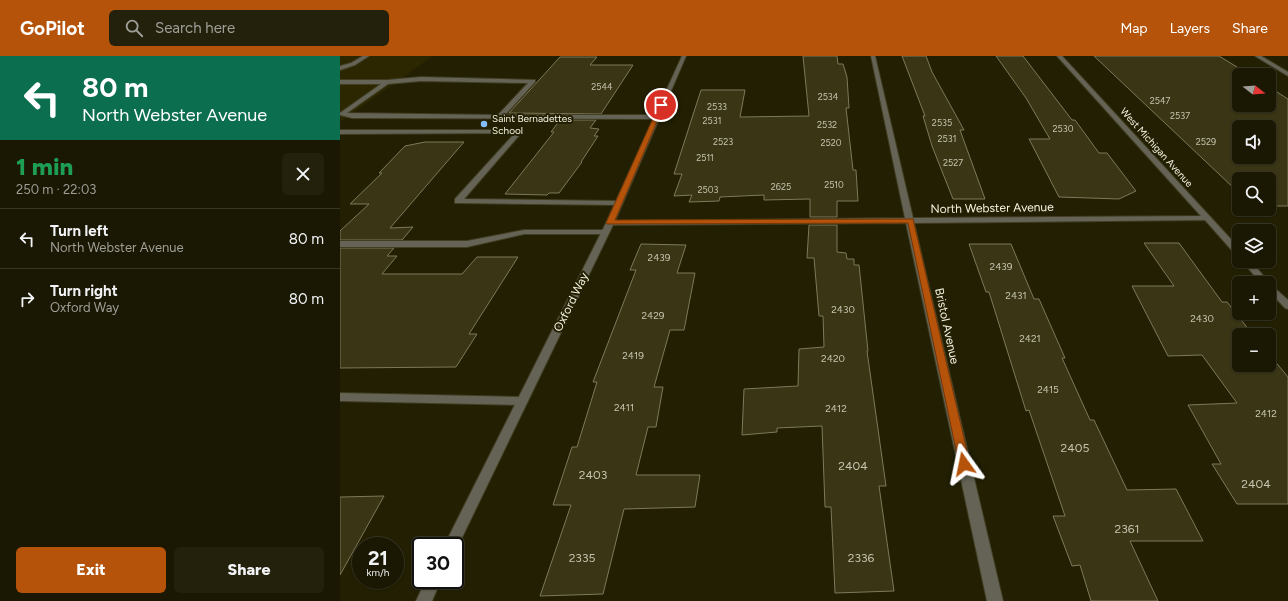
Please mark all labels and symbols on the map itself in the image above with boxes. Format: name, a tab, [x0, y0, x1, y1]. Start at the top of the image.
north arrow	[1232, 68, 1276, 112]
house number: 2544	[591, 81, 613, 92]
pin	[644, 88, 678, 122]
house number: 2534	[818, 91, 839, 102]
house number: 2547	[1150, 95, 1170, 106]
house number: 2533	[707, 101, 727, 112]
street label: West Michigan Avenue	[1118, 105, 1196, 190]
house number: 2537	[1170, 110, 1190, 121]
place label: Saint Bernadettes School	[492, 112, 572, 137]
house number: 2531	[703, 115, 721, 126]
house number: 2535	[932, 117, 952, 128]
marker: Saint Bernadettes School	[479, 119, 489, 129]
house number: 2532	[817, 119, 837, 130]
house number: 2530	[1053, 123, 1074, 134]
house number: 2531	[938, 133, 956, 144]
house number: 2523	[713, 136, 733, 147]
house number: 2529	[1196, 136, 1216, 147]
house number: 2520	[820, 137, 842, 148]
house number: 2511	[696, 152, 714, 163]
house number: 2527	[943, 157, 963, 168]
house number: 2510	[824, 179, 844, 190]
house number: 2625	[771, 181, 791, 192]
house number: 2503	[698, 184, 719, 195]
street label: North Webster Avenue	[930, 200, 1054, 216]
house number: 2439	[648, 251, 671, 264]
house number: 2439	[990, 260, 1013, 273]
street label: Oxford Way	[551, 270, 592, 334]
street label: Bristol Avenue	[932, 287, 962, 366]
house number: 2431	[1005, 289, 1027, 302]
house number: 2430	[831, 303, 855, 316]
house number: 2429	[641, 309, 665, 322]
house number: 2430	[1190, 312, 1214, 325]
house number: 2421	[1019, 332, 1041, 345]
house number: 2419	[622, 349, 644, 362]
house number: 2420	[821, 352, 845, 365]
house number: 2415	[1037, 383, 1059, 396]
house number: 2411	[614, 401, 634, 414]
house number: 2412	[825, 402, 847, 415]
house number: 2412	[1255, 407, 1277, 420]
house number: 2405	[1061, 441, 1089, 455]
position arrow	[943, 443, 985, 485]
house number: 2404	[838, 459, 868, 473]
house number: 2403	[579, 468, 607, 482]
house number: 2404	[1241, 477, 1271, 491]
house number: 2361	[1115, 522, 1139, 536]
speed limit sign: 30	[412, 537, 464, 589]
house number: 2335	[569, 551, 595, 565]
house number: 2336	[848, 551, 874, 565]

